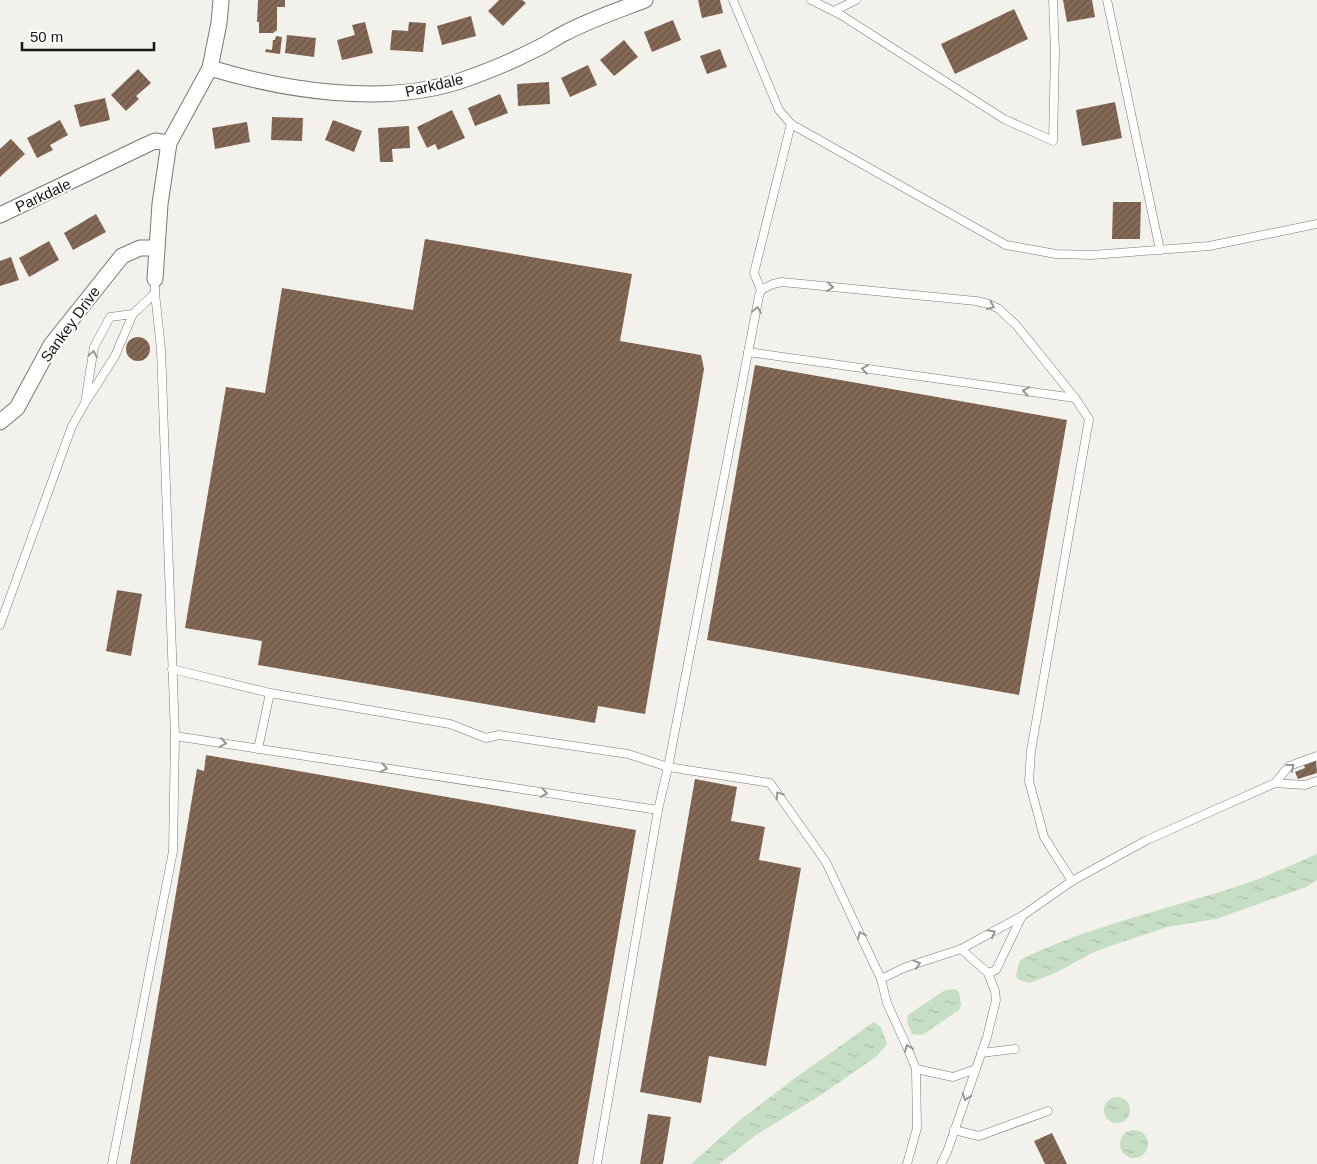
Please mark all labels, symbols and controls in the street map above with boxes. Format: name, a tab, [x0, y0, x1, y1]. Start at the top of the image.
scale bar	[22, 20, 155, 52]
text: 50 m	[30, 28, 63, 45]
street label: Parkdale	[403, 70, 465, 100]
street label: Parkdale	[13, 175, 73, 215]
one-way arrow	[826, 281, 834, 292]
street label: Sankey Drive	[37, 283, 103, 365]
one-way arrow	[986, 300, 995, 311]
one-way arrow	[751, 306, 761, 315]
one-way arrow	[87, 350, 97, 359]
one-way arrow	[861, 364, 869, 375]
one-way arrow	[1022, 386, 1030, 397]
one-way arrow	[219, 738, 227, 748]
one-way arrow	[380, 762, 388, 773]
one-way arrow	[1285, 764, 1294, 773]
one-way arrow	[540, 787, 549, 797]
one-way arrow	[775, 792, 785, 801]
one-way arrow	[986, 929, 995, 939]
one-way arrow	[856, 931, 867, 940]
one-way arrow	[912, 959, 921, 969]
one-way arrow	[903, 1044, 914, 1053]
one-way arrow	[961, 1092, 971, 1101]

